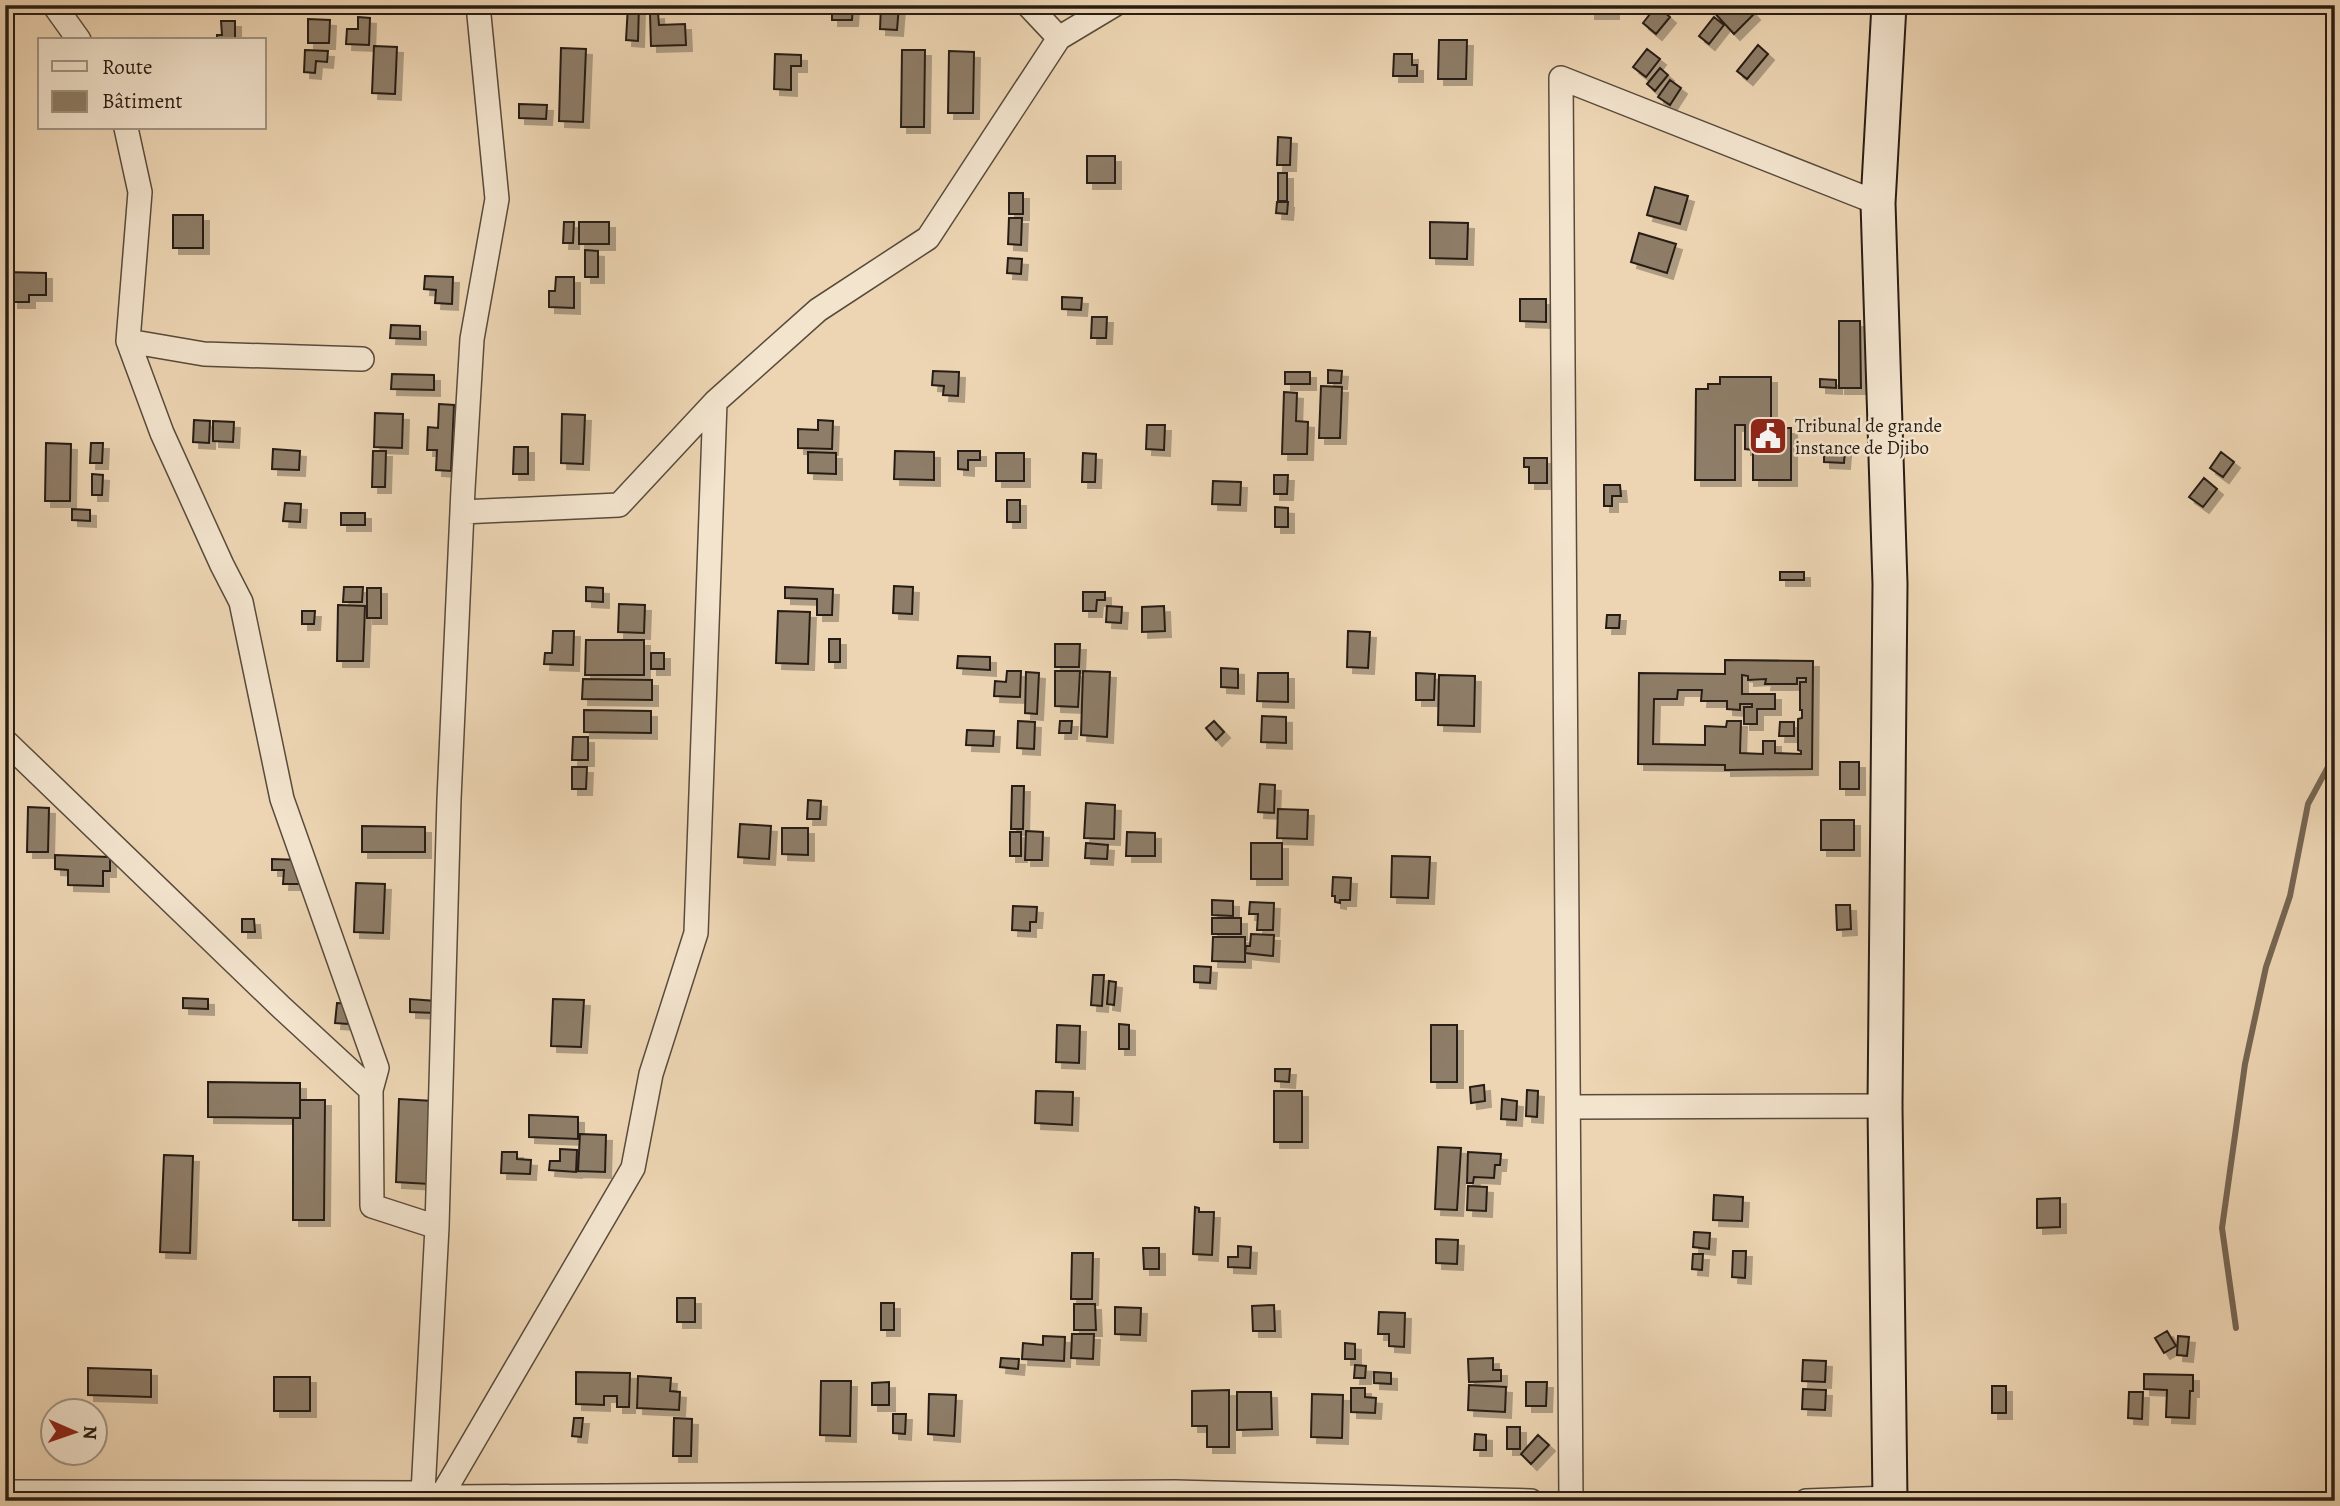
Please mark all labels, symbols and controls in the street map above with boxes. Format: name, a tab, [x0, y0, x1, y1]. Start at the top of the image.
legend	[38, 38, 266, 130]
text: Route	[102, 53, 152, 81]
text: Bâtiment	[102, 87, 183, 115]
place label: Tribunal de grande instance de Djibo	[1795, 413, 1942, 461]
public building icon: Tribunal de grande instance de Djibo	[1747, 415, 1789, 457]
north arrow	[38, 1398, 108, 1468]
text: N	[77, 1425, 103, 1440]

